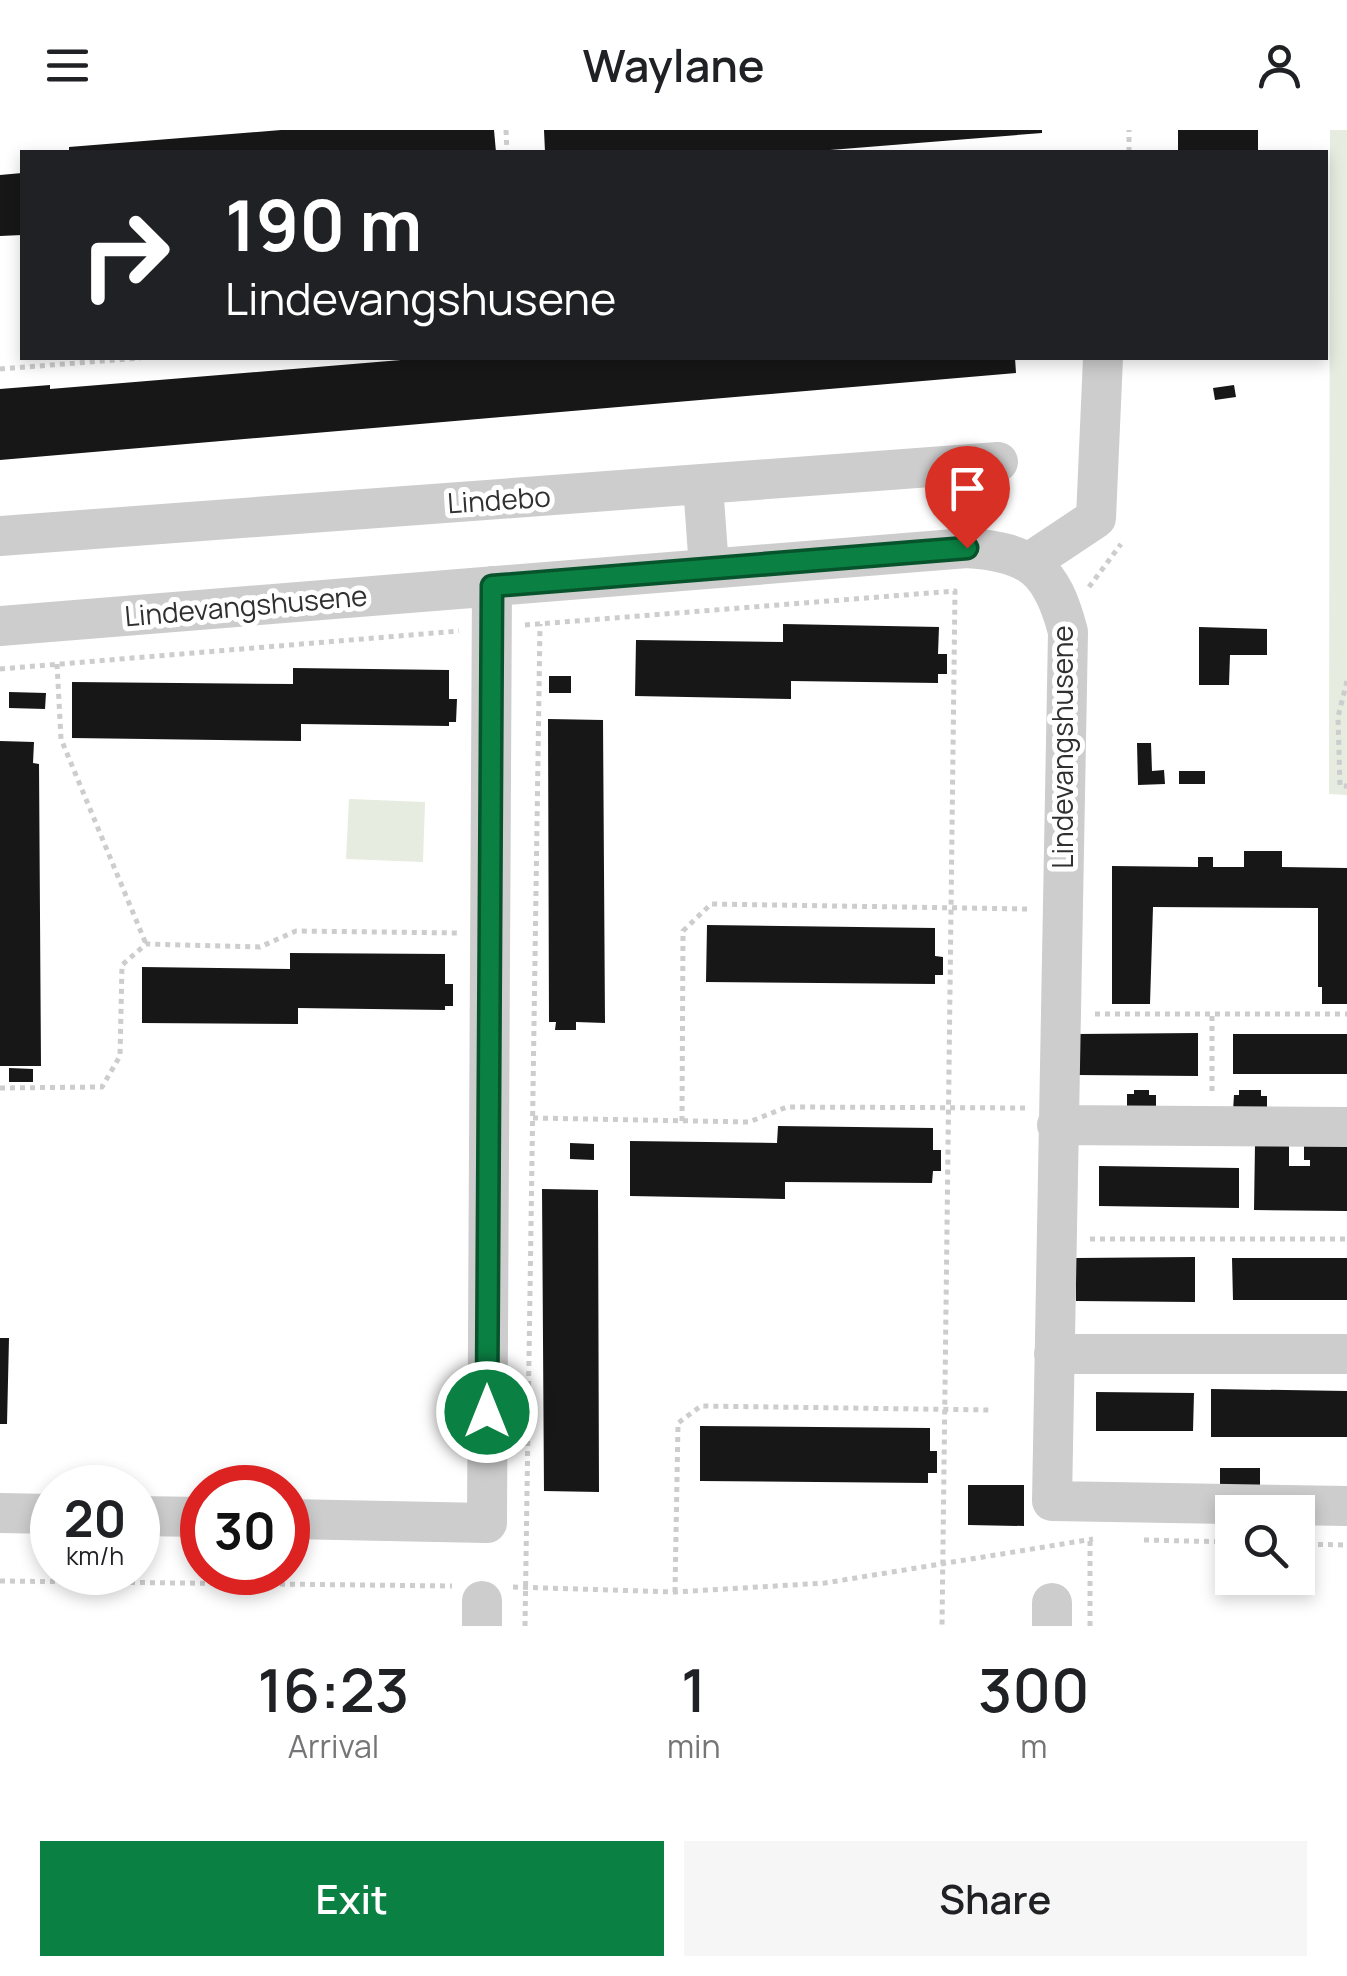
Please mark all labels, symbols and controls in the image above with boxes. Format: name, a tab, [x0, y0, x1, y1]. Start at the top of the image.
text: Waylane	[583, 34, 765, 96]
icon: menu	[40, 38, 95, 93]
icon: person	[1252, 38, 1307, 93]
text: 190 m	[225, 176, 422, 272]
icon: right	[60, 190, 190, 320]
text: Lindevangshusene	[225, 267, 616, 329]
pin	[925, 446, 1010, 549]
icon: arrive	[940, 461, 995, 516]
street label: Lindebo	[446, 476, 552, 522]
street label: Lindevangshusene	[123, 575, 369, 635]
street label: Lindevangshusene	[1043, 625, 1081, 869]
position arrow	[435, 1360, 539, 1464]
speed limit sign: 30	[180, 1465, 310, 1595]
text: 20	[64, 1484, 126, 1552]
map controls	[1215, 1495, 1315, 1595]
button: search	[1215, 1495, 1315, 1595]
text: km/h	[66, 1538, 124, 1573]
text: 16:23	[258, 1648, 409, 1730]
text: 1	[681, 1648, 706, 1730]
text: 300	[978, 1648, 1089, 1730]
text: Arrival	[288, 1724, 379, 1768]
text: min	[667, 1724, 721, 1768]
text: m	[1020, 1724, 1047, 1768]
button: Exit	[40, 1841, 664, 1956]
button: Share	[684, 1841, 1307, 1956]

